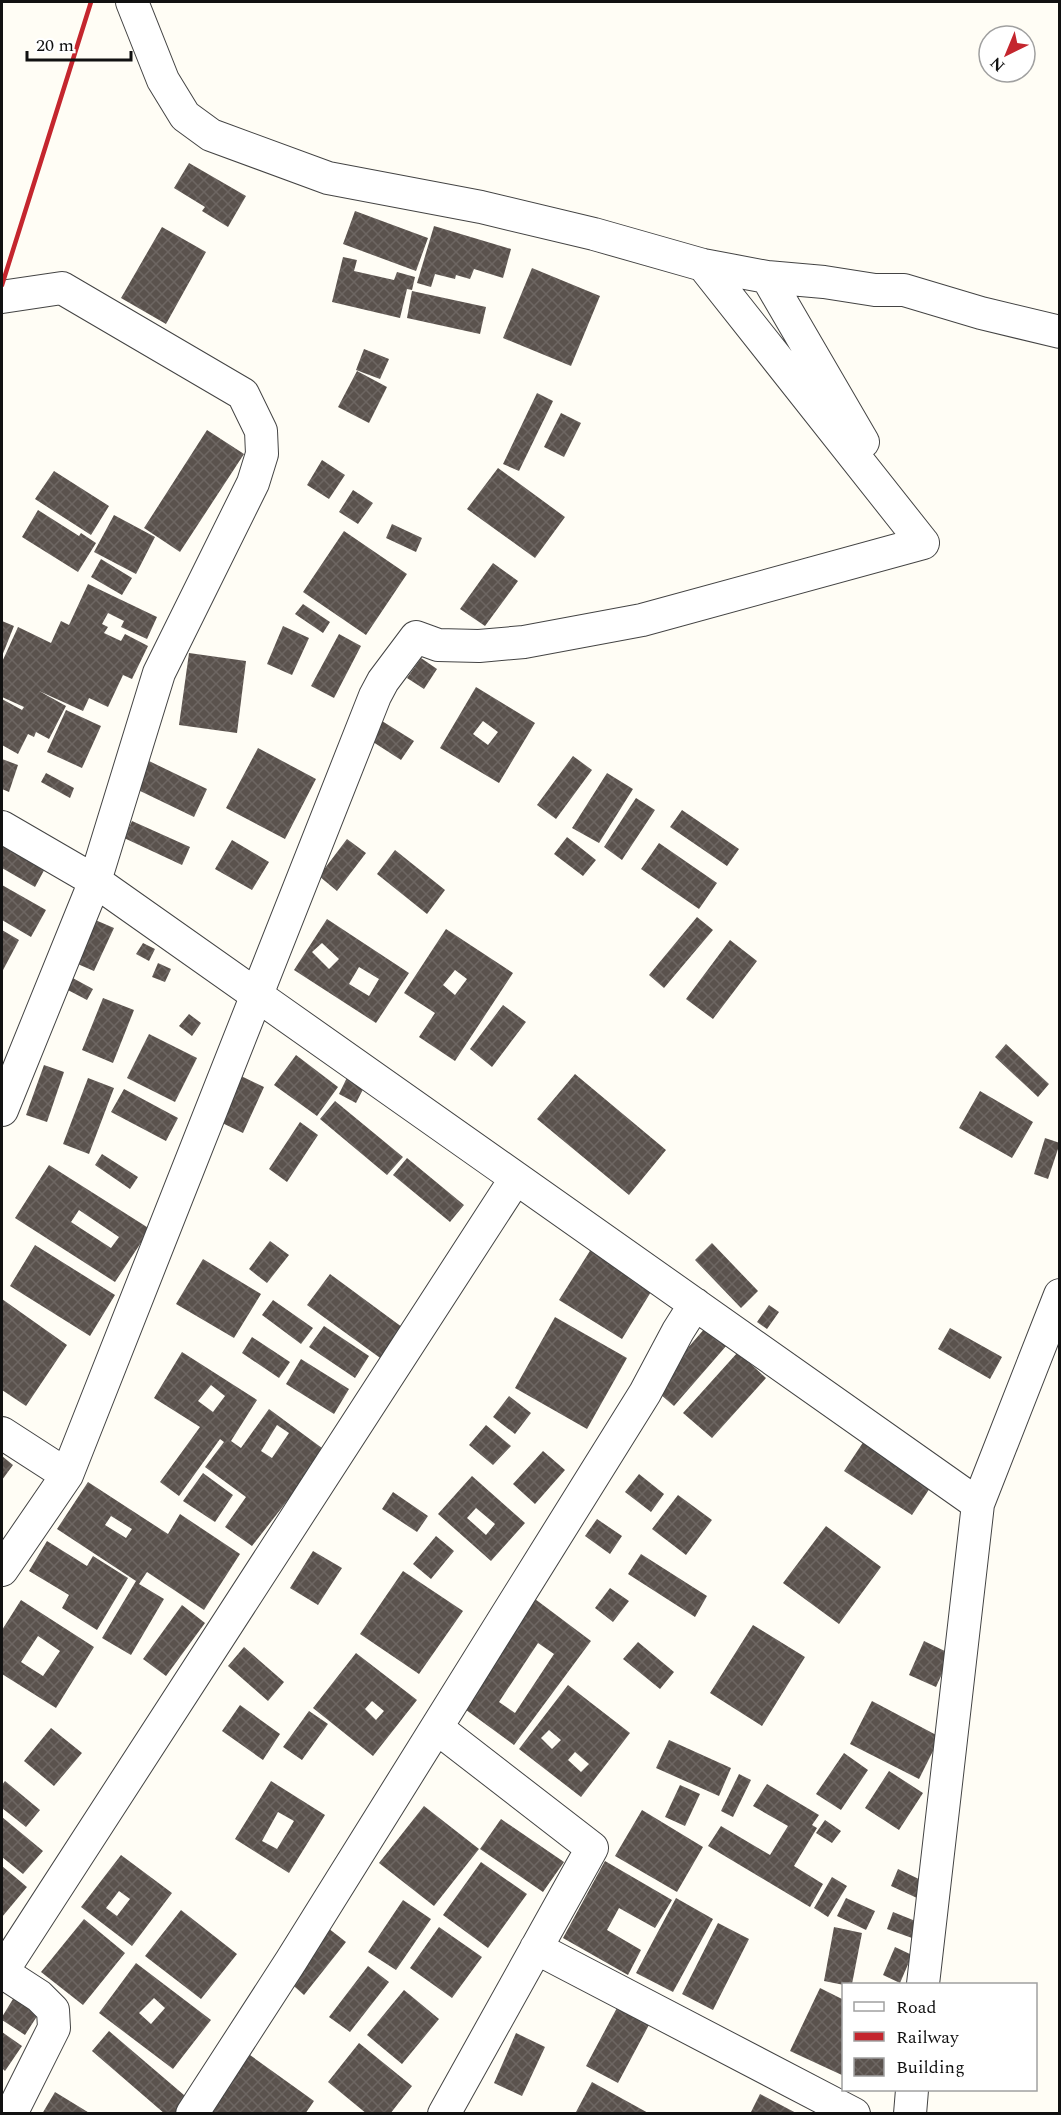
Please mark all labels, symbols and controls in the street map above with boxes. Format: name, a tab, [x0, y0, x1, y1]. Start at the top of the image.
scale bar	[27, 24, 130, 62]
north arrow	[977, 24, 1037, 84]
text: 20 m	[36, 32, 74, 59]
text: N	[984, 51, 1010, 77]
legend	[842, 1983, 1037, 2091]
text: Road	[896, 1994, 937, 2021]
text: Railway	[896, 2024, 960, 2051]
text: Building	[896, 2054, 965, 2081]

